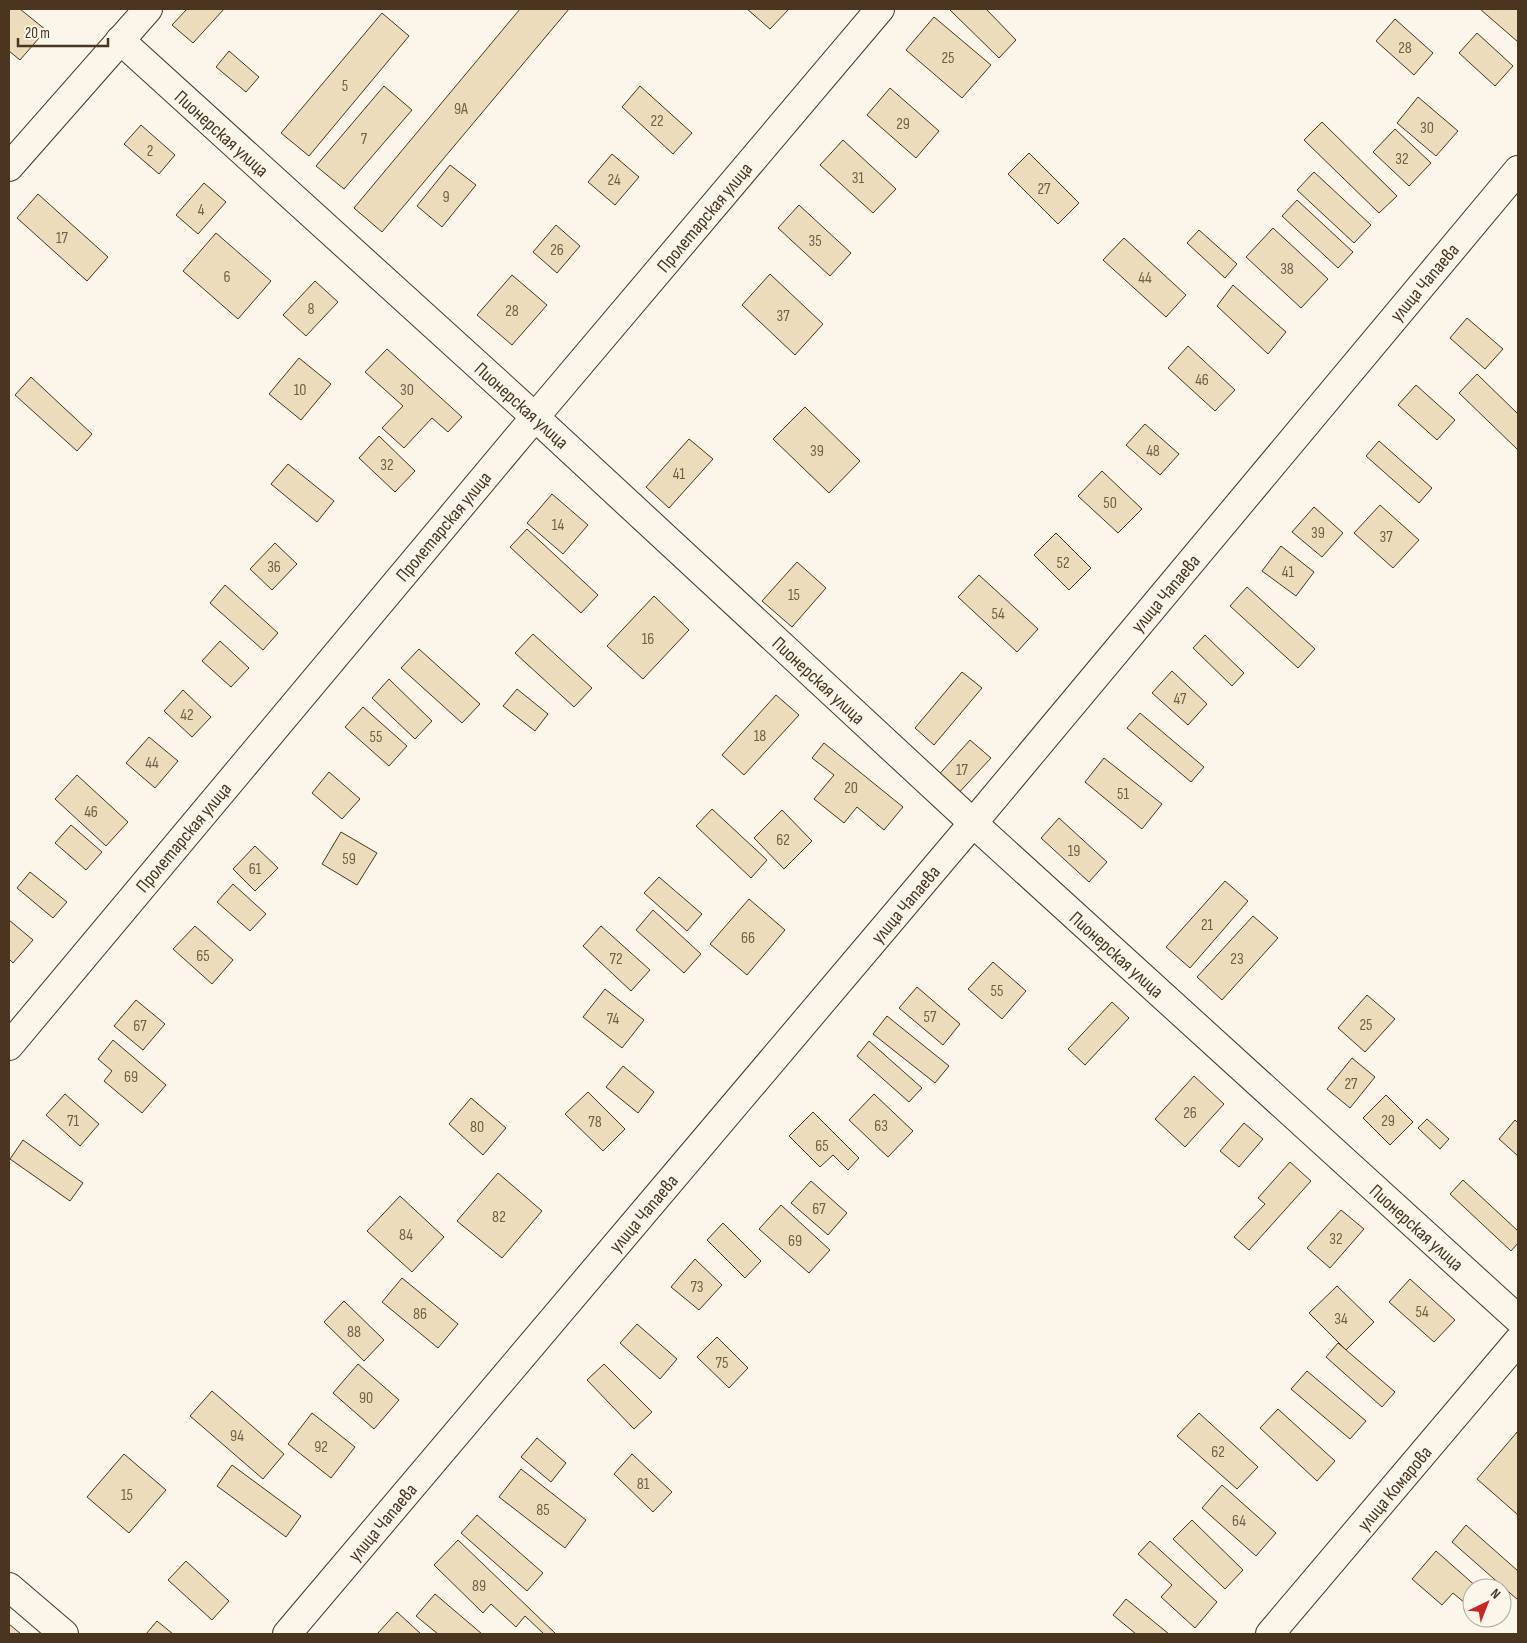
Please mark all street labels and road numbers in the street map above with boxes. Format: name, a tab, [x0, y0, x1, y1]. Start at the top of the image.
street label: Пионерская улица	[169, 86, 273, 182]
street label: Пролетарская улица	[652, 158, 758, 278]
street label: улица Чапаева	[1386, 239, 1464, 327]
street label: Пионерская улица	[469, 358, 573, 454]
street label: Пролетарская улица	[391, 467, 497, 587]
street label: улица Чапаева	[1127, 550, 1205, 638]
street label: Пионерская улица	[767, 632, 869, 730]
street label: Пролетарская улица	[131, 778, 237, 898]
street label: улица Чапаева	[867, 861, 945, 949]
street label: Пионерская улица	[1064, 907, 1168, 1003]
street label: улица Чапаева	[605, 1170, 683, 1258]
street label: Пионерская улица	[1364, 1180, 1468, 1276]
street label: улица Комарова	[1353, 1442, 1437, 1536]
street label: улица Чапаева	[344, 1479, 422, 1567]

